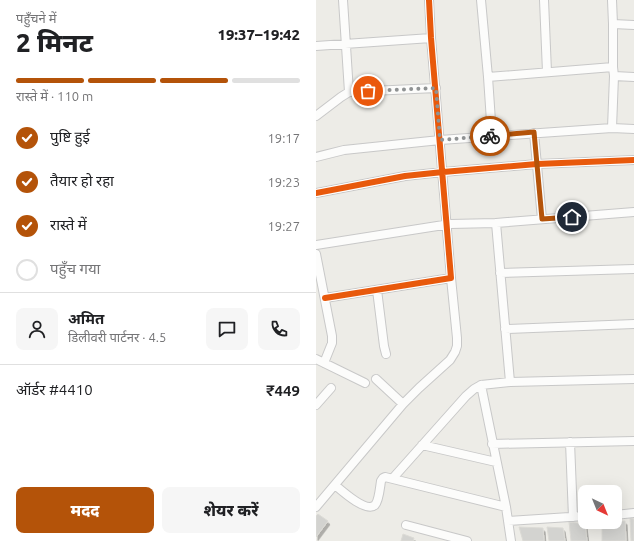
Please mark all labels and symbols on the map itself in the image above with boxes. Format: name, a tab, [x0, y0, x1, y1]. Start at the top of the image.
pin	[351, 74, 385, 108]
courier	[470, 116, 510, 156]
pin	[555, 200, 589, 234]
north arrow	[578, 485, 622, 529]

